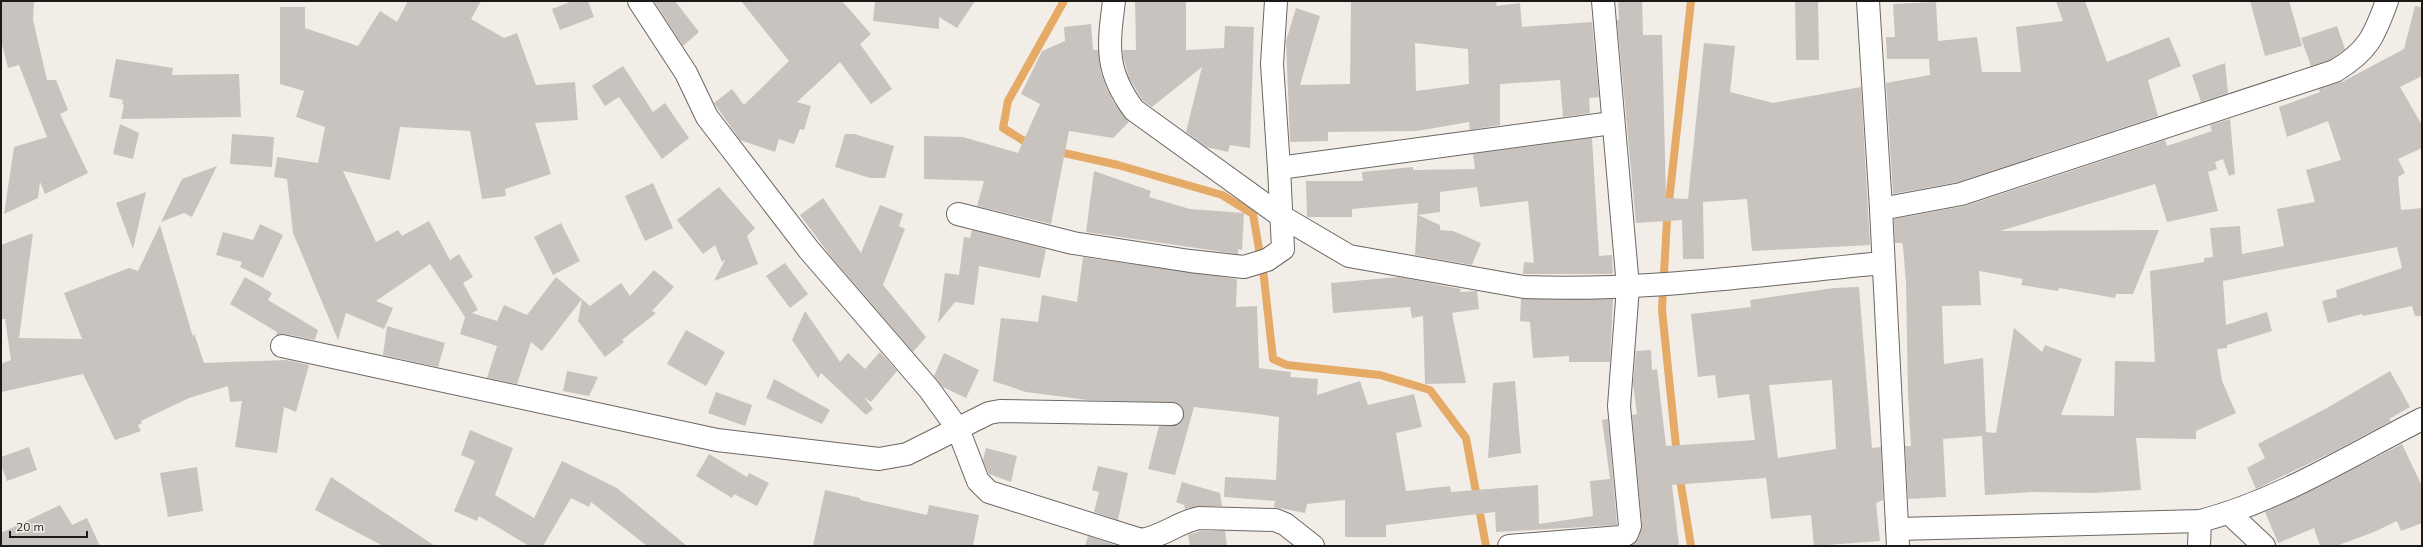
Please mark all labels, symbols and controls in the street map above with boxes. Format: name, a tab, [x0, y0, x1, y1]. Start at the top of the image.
scale bar	[10, 513, 87, 539]
text: 20 m	[16, 519, 44, 534]

